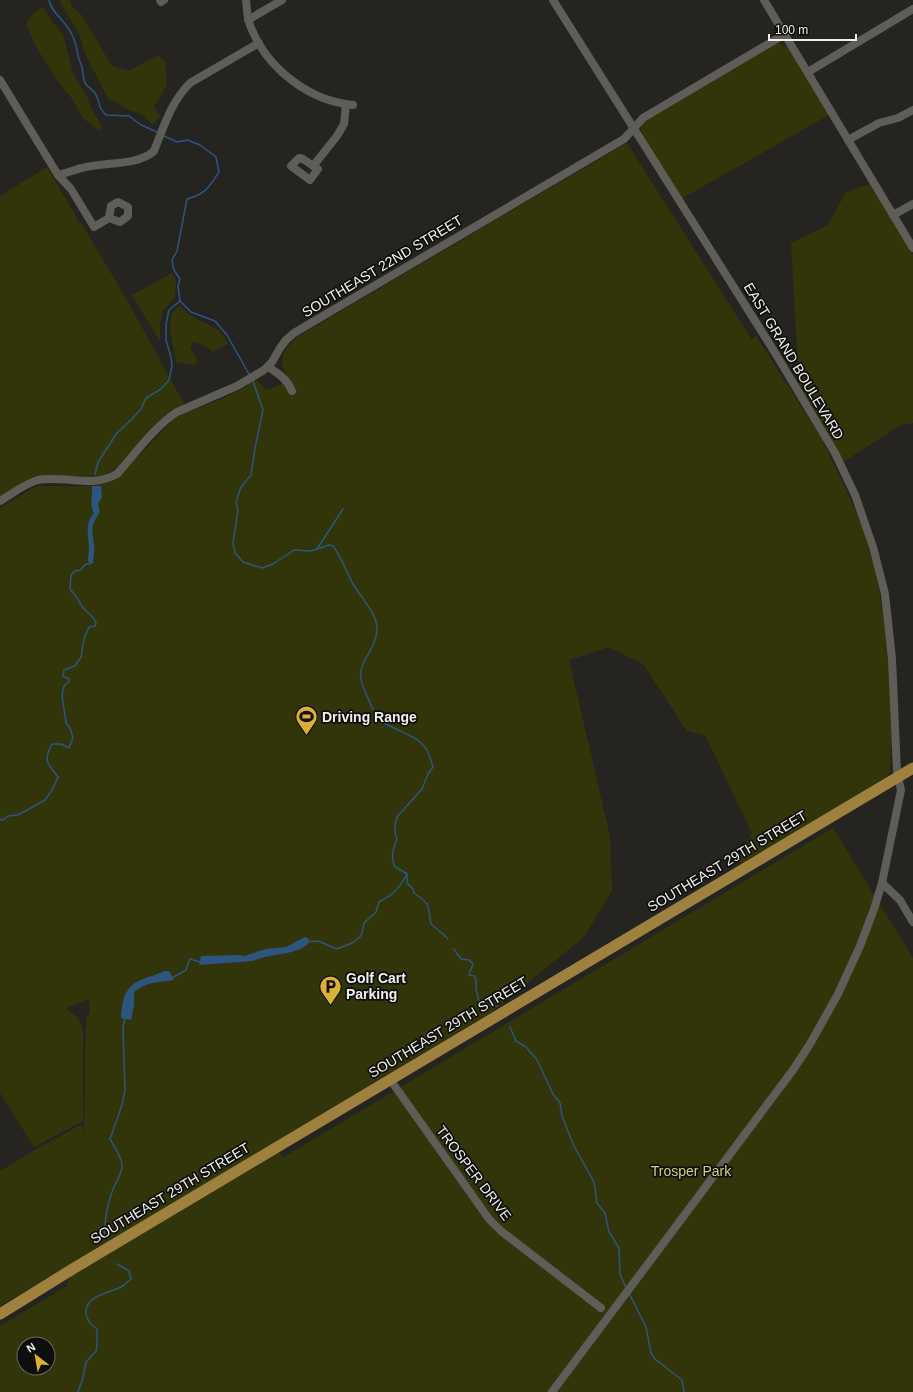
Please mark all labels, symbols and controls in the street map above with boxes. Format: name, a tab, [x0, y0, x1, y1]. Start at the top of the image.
scale bar	[769, 16, 856, 42]
text: 100 m	[775, 23, 808, 37]
street label: SOUTHEAST 22ND STREET	[299, 212, 465, 320]
street label: EAST GRAND BOULEVARD	[741, 280, 847, 442]
sports icon: Driving Range	[293, 704, 319, 737]
place label: Driving Range	[322, 709, 417, 725]
street label: SOUTHEAST 29TH STREET	[645, 807, 810, 915]
place label: Golf Cart Parking	[346, 970, 406, 1002]
parking icon: Golf Cart Parking	[317, 973, 343, 1006]
street label: SOUTHEAST 29TH STREET	[366, 973, 531, 1081]
street label: TROSPER DRIVE	[433, 1123, 515, 1223]
street label: SOUTHEAST 29TH STREET	[88, 1139, 253, 1247]
park label: Trosper Park	[651, 1163, 732, 1179]
north arrow	[16, 1336, 56, 1376]
text: N	[24, 1340, 37, 1355]

